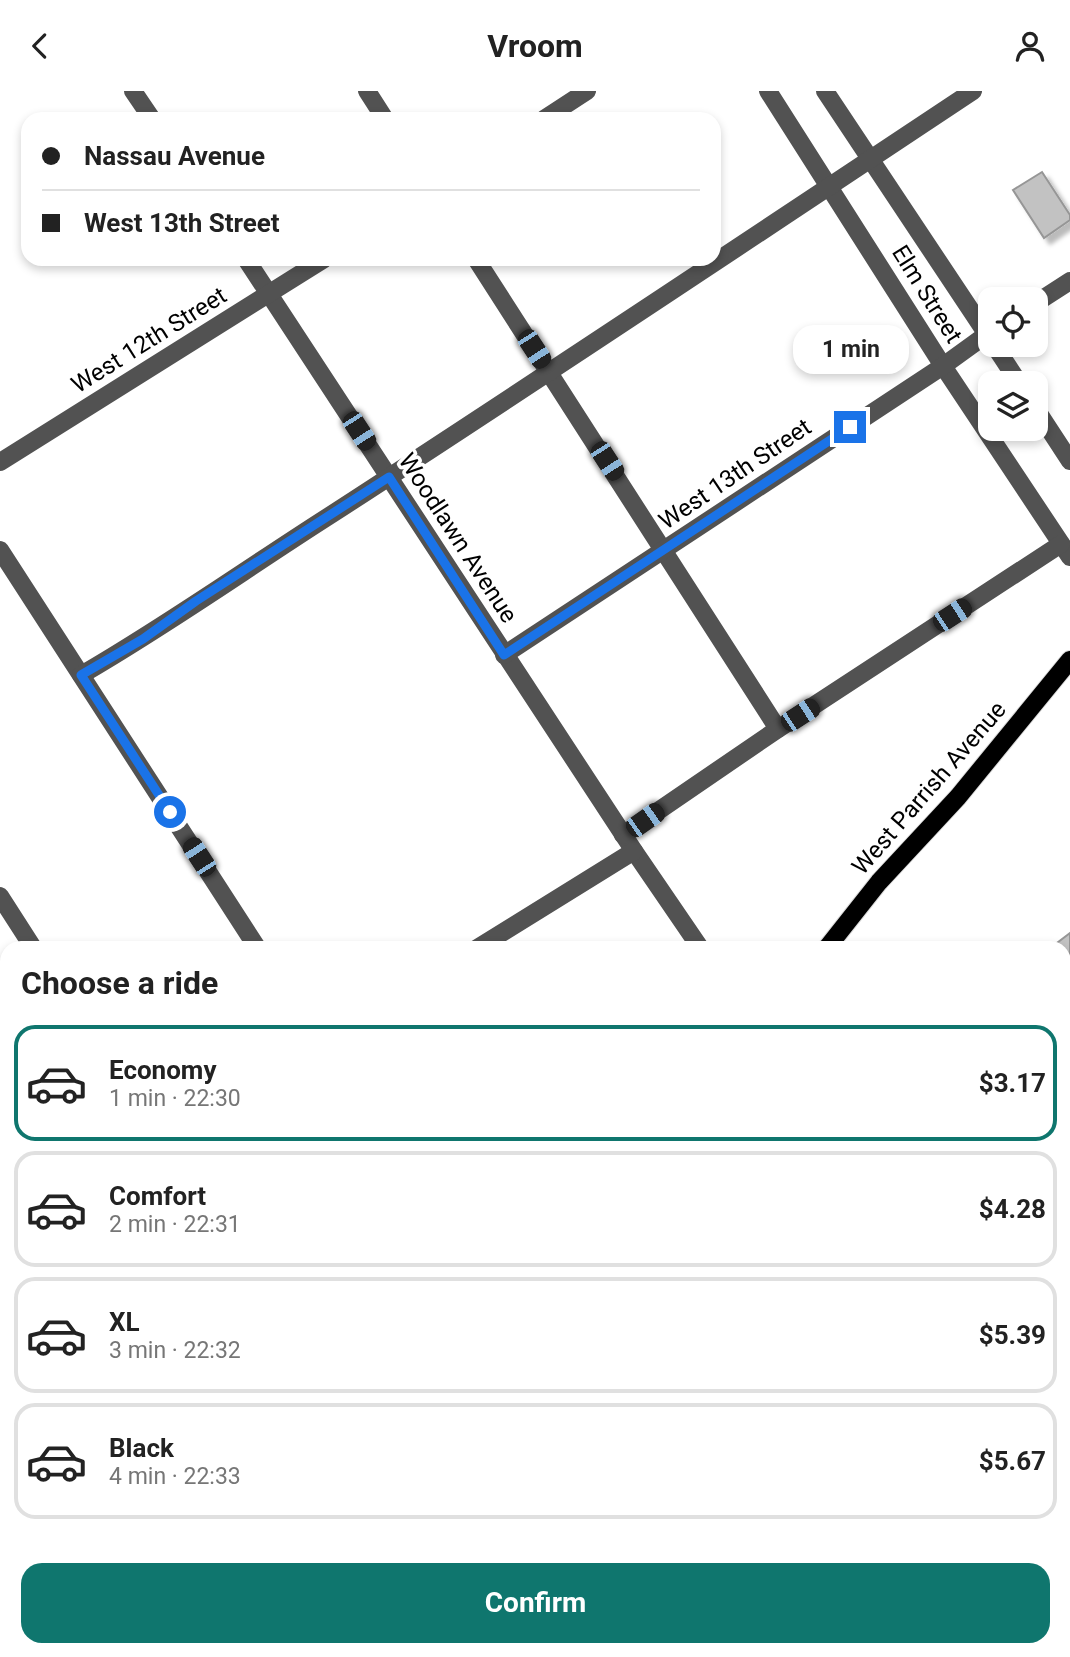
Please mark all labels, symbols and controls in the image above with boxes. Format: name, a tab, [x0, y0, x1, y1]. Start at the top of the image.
icon: back	[21, 27, 59, 65]
text: Vroom	[487, 27, 583, 65]
icon: person	[1011, 27, 1049, 65]
text: Nassau Avenue	[84, 141, 265, 171]
text: West 13th Street	[84, 208, 280, 238]
street label: Elm Street	[886, 240, 968, 348]
street label: West 12th Street	[66, 281, 232, 399]
map controls	[978, 287, 1048, 441]
button: locate	[978, 287, 1048, 357]
callout: 1 min	[792, 325, 908, 375]
car	[514, 326, 555, 372]
text: 1 min	[822, 336, 880, 363]
button: layers	[978, 371, 1048, 441]
car	[339, 408, 380, 454]
route end	[834, 411, 866, 443]
street label: West 13th Street	[654, 413, 816, 535]
car	[587, 438, 628, 484]
street label: Woodlawn Avenue	[393, 448, 523, 628]
car	[929, 595, 976, 635]
car	[777, 695, 824, 735]
street label: West Parrish Avenue	[846, 696, 1012, 880]
route start	[154, 796, 186, 828]
car	[622, 799, 669, 841]
car	[179, 834, 220, 880]
text: Choose a ride	[21, 964, 218, 1002]
icon: car	[25, 1052, 88, 1115]
text: Economy	[109, 1055, 216, 1085]
text: $3.17	[979, 1068, 1046, 1098]
text: 1 min · 22:30	[109, 1085, 241, 1112]
icon: car	[25, 1178, 88, 1241]
text: Comfort	[109, 1181, 206, 1211]
text: $4.28	[979, 1194, 1046, 1224]
text: 2 min · 22:31	[109, 1211, 241, 1238]
icon: car	[25, 1304, 88, 1367]
text: XL	[109, 1307, 140, 1337]
text: $5.39	[979, 1320, 1046, 1350]
text: 3 min · 22:32	[109, 1337, 241, 1364]
icon: car	[25, 1430, 88, 1493]
text: Black	[109, 1433, 174, 1463]
text: $5.67	[979, 1446, 1046, 1476]
text: 4 min · 22:33	[109, 1463, 241, 1490]
button: Confirm	[21, 1563, 1050, 1643]

